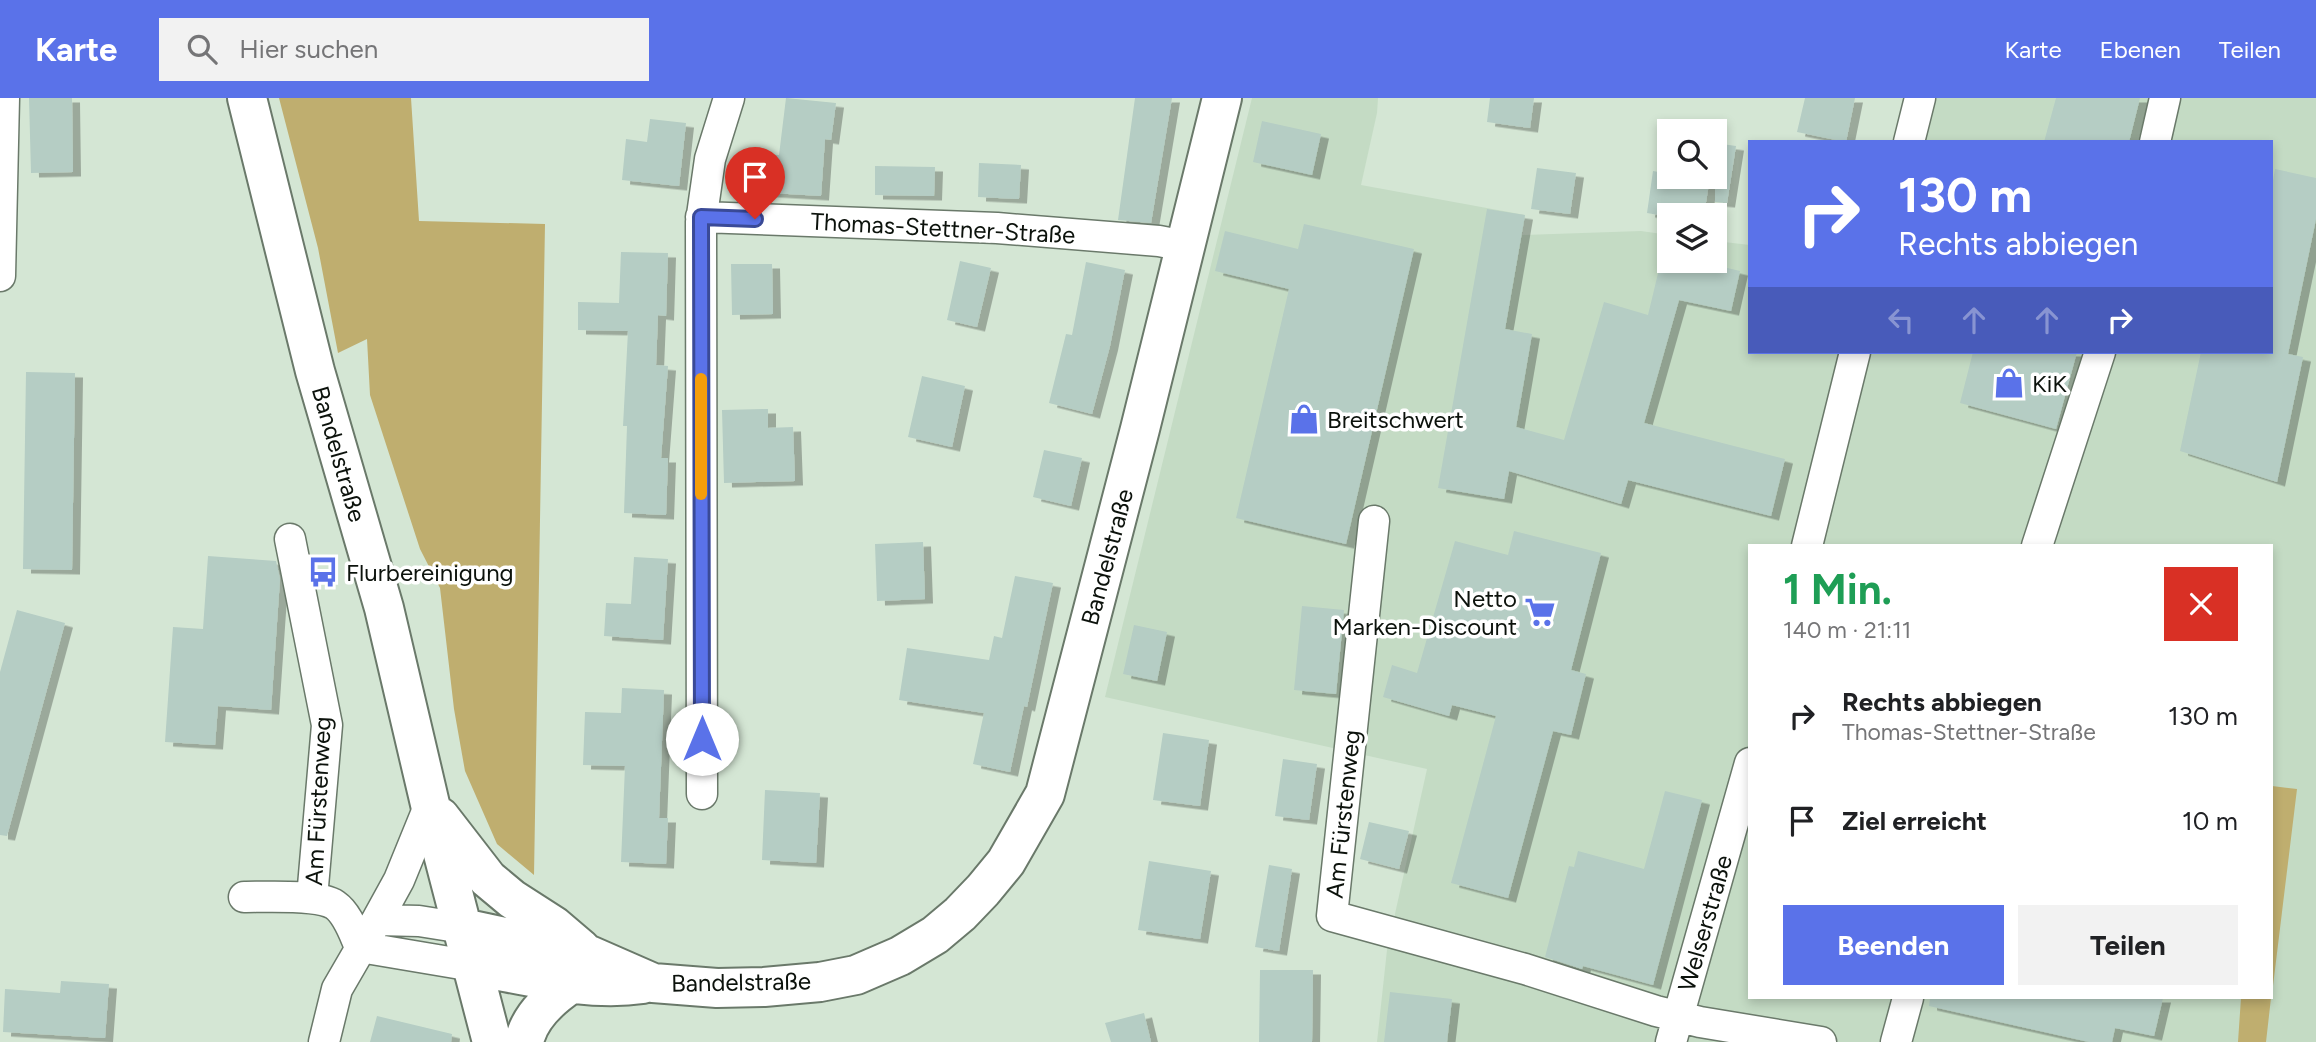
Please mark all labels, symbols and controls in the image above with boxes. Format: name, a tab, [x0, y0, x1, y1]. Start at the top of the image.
search box	[159, 18, 649, 81]
text: Karte	[35, 30, 117, 69]
icon: search	[183, 30, 221, 68]
text: Hier suchen	[239, 33, 378, 65]
text: Karte	[2005, 35, 2062, 64]
text: Ebenen	[2100, 35, 2181, 64]
text: Teilen	[2219, 35, 2281, 64]
map controls	[1657, 119, 1727, 273]
button: search	[1657, 119, 1727, 189]
pin	[725, 147, 785, 219]
icon: arrive	[736, 158, 774, 196]
text: 130 m	[1898, 165, 2032, 224]
icon: right	[1783, 168, 1874, 259]
button: layers	[1657, 203, 1727, 273]
street label: Thomas-Stettner-Straße	[810, 207, 1076, 249]
text: Rechts abbiegen	[1898, 225, 2138, 263]
icon: left	[1882, 301, 1920, 339]
icon: ahead	[1955, 301, 1993, 339]
icon: ahead	[2028, 301, 2066, 339]
icon: right	[2101, 301, 2139, 339]
shop icon: KiK	[1992, 366, 2026, 400]
place label: KiK	[2032, 369, 2067, 398]
street label: Bandelstraße	[306, 383, 372, 525]
shop icon: Breitschwert	[1287, 402, 1321, 436]
place label: Breitschwert	[1327, 405, 1464, 434]
street label: Bandelstraße	[1075, 486, 1139, 628]
bus stop icon: Flurbereinigung	[306, 555, 340, 589]
place label: Flurbereinigung	[346, 558, 514, 587]
text: 1 Min.	[1783, 564, 1892, 615]
button: close	[2164, 567, 2238, 641]
place label: Netto Marken-Discount	[1332, 584, 1517, 641]
supermarket icon: Netto Marken-Discount	[1523, 595, 1557, 629]
text: 140 m · 21:11	[1783, 616, 1911, 644]
text: Rechts abbiegen	[1842, 686, 2042, 718]
icon: right	[1783, 697, 1821, 735]
text: 130 m	[2168, 700, 2238, 732]
position arrow	[665, 702, 739, 776]
street label: Am Fürstenweg	[299, 716, 337, 886]
text: Thomas-Stettner-Straße	[1842, 718, 2096, 746]
street label: Am Fürstenweg	[1320, 728, 1366, 900]
icon: arrive	[1783, 802, 1821, 840]
text: Ziel erreicht	[1842, 805, 1987, 837]
text: 10 m	[2182, 805, 2238, 837]
street label: Welserstraße	[1672, 852, 1738, 994]
button: Beenden	[1783, 905, 2004, 985]
button: Teilen	[2018, 905, 2238, 985]
street label: Bandelstraße	[671, 966, 811, 998]

